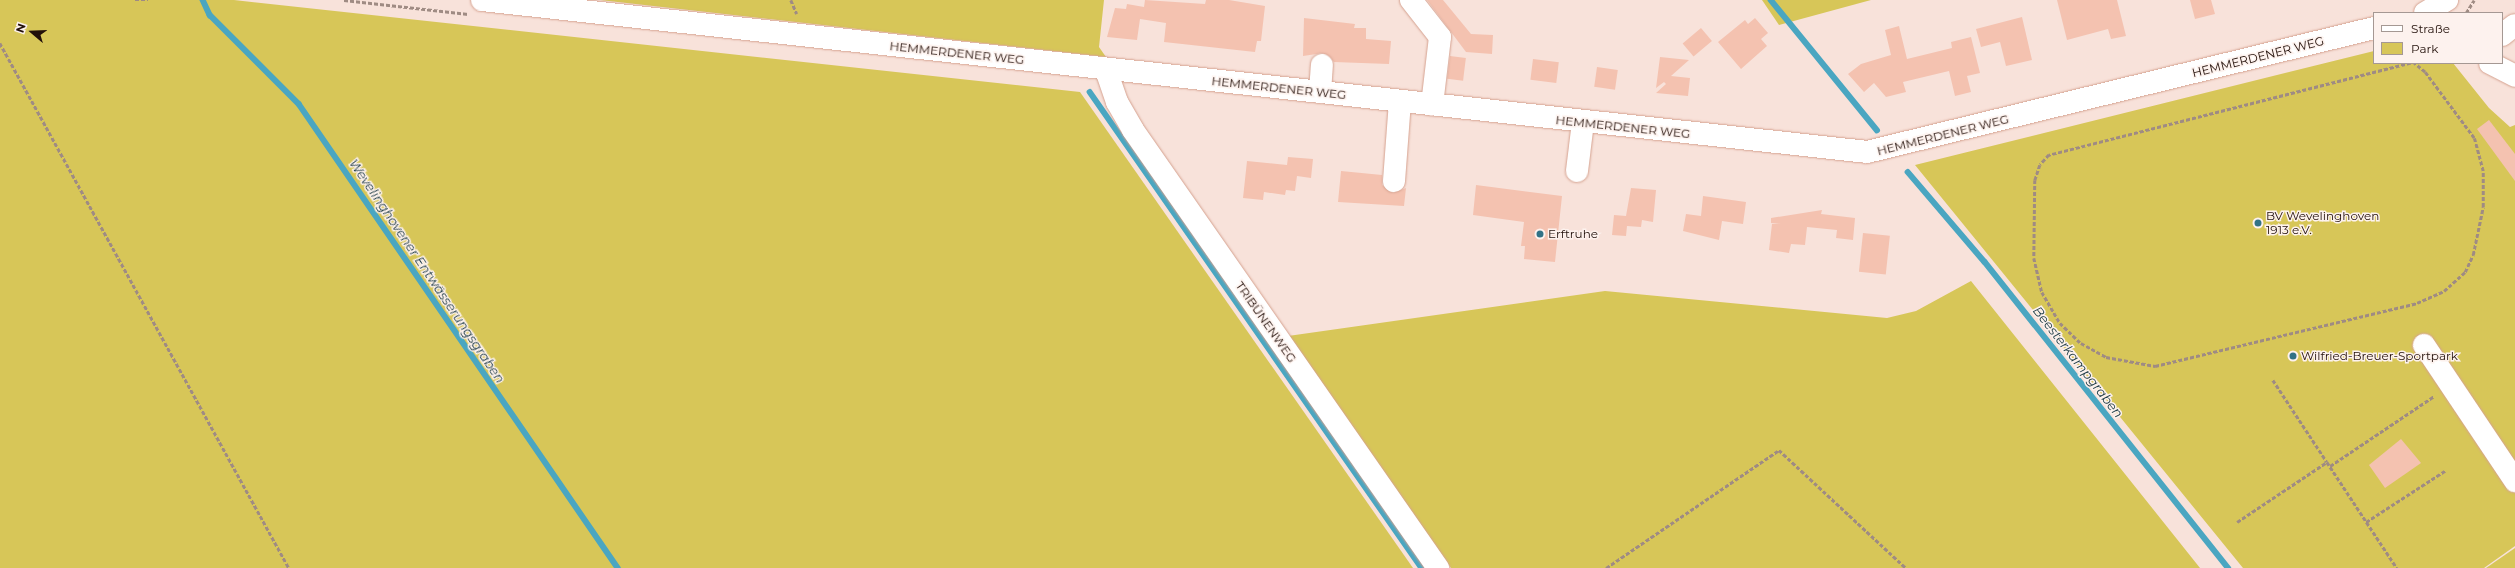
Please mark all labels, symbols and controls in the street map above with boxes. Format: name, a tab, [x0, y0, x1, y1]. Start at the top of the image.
north arrow	[12, 12, 52, 52]
legend	[2373, 12, 2503, 64]
text: Straße	[2411, 21, 2450, 36]
text: N	[13, 22, 29, 35]
street label: HEMMERDENER WEG	[2191, 34, 2325, 80]
street label: HEMMERDENER WEG	[889, 39, 1025, 67]
text: Park	[2411, 41, 2438, 56]
street label: HEMMERDENER WEG	[1211, 74, 1347, 102]
street label: HEMMERDENER WEG	[1876, 112, 2010, 158]
street label: HEMMERDENER WEG	[1555, 113, 1691, 141]
water label: Wevelinghovener Entwässerungsgraben	[346, 156, 508, 386]
place label: BV Wevelinghoven 1913 e.V.	[2266, 209, 2379, 237]
marker: BV Wevelinghoven 1913 e.V.	[2253, 218, 2263, 228]
place label: Erftruhe	[1548, 227, 1598, 241]
marker: Erftruhe	[1535, 229, 1545, 239]
street label: TRIBÜNENWEG	[1233, 279, 1299, 365]
water label: Beesterkampgraben	[2030, 303, 2126, 421]
place label: Wilfried-Breuer-Sportpark	[2301, 349, 2458, 363]
marker: Wilfried-Breuer-Sportpark	[2288, 351, 2298, 361]

